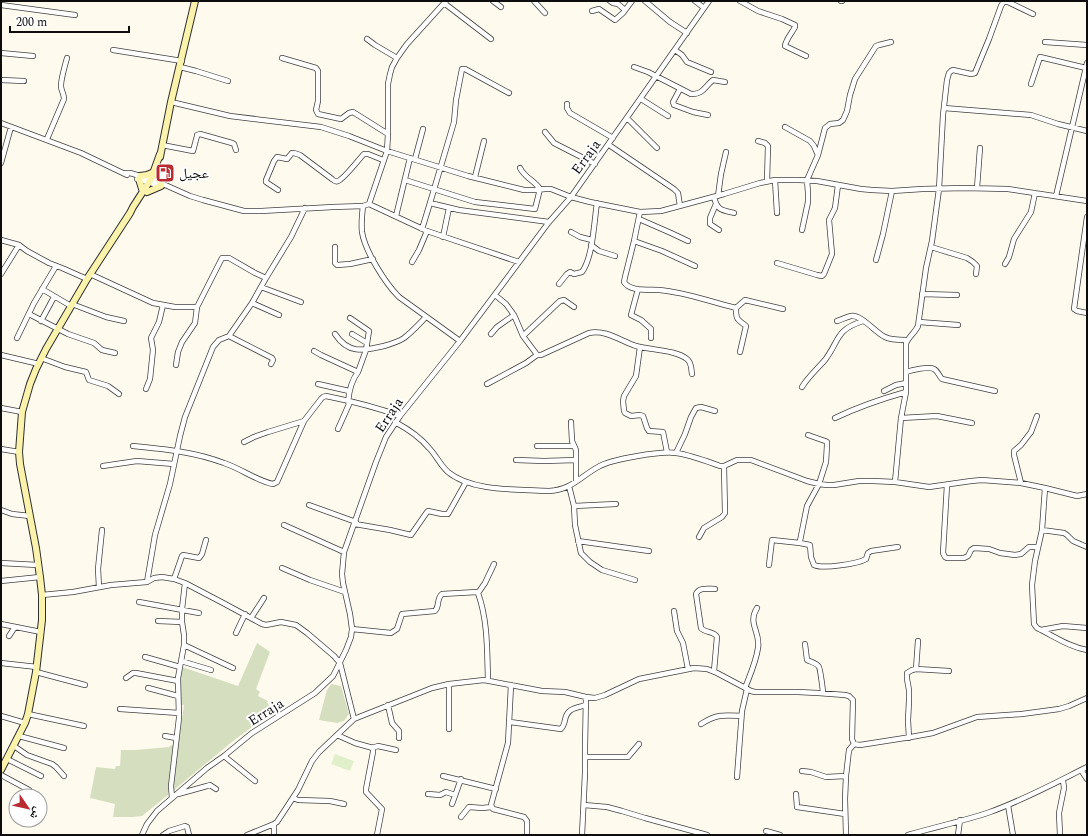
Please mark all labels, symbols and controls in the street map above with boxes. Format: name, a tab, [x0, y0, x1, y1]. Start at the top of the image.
scale bar	[10, 8, 129, 34]
text: 200 m	[16, 13, 47, 32]
street label: Erraja	[566, 135, 606, 179]
fuel station icon: عجيل	[154, 162, 176, 184]
place label: عجيل	[179, 163, 209, 184]
street label: Erraja	[370, 393, 409, 437]
street label: Erraja	[244, 693, 288, 731]
north arrow	[8, 788, 48, 828]
text: ش	[25, 804, 46, 823]

